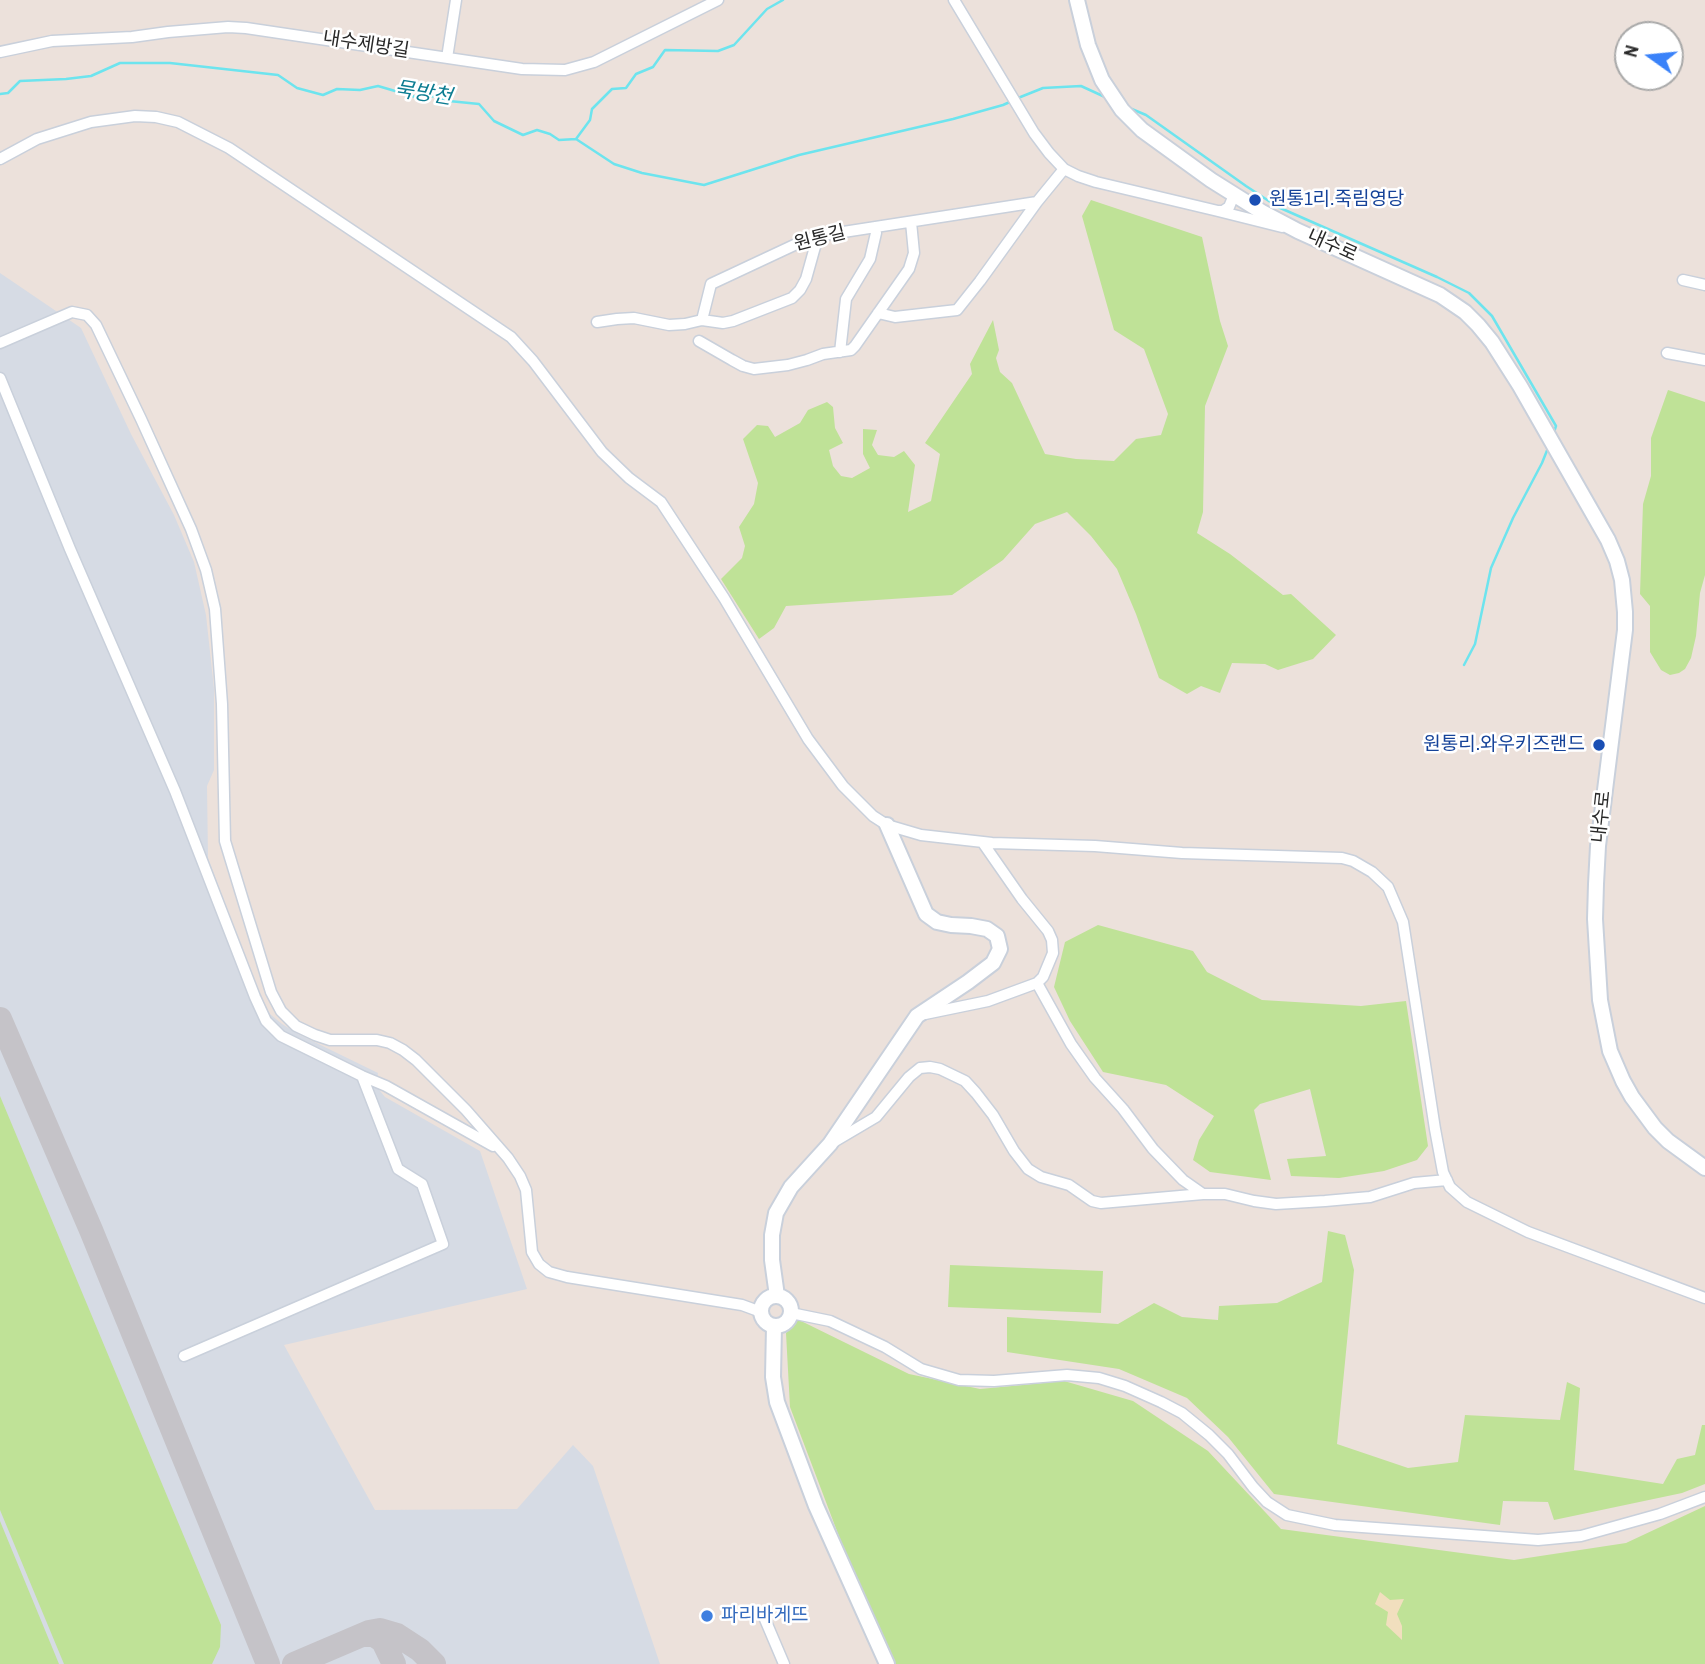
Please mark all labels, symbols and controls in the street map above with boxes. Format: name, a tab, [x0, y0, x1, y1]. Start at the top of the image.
north arrow	[1614, 21, 1684, 91]
street label: 내수제방길	[321, 27, 411, 63]
text: N	[1617, 42, 1645, 60]
water label: 묵방천	[392, 77, 454, 111]
place label: 원통1리.죽림영당	[1269, 189, 1404, 211]
marker: 원통1리.죽림영당	[1247, 192, 1263, 208]
street label: 원통길	[792, 222, 848, 256]
street label: 내수로	[1303, 225, 1361, 267]
place label: 원통리.와우키즈랜드	[1423, 734, 1585, 756]
marker: 원통리.와우키즈랜드	[1591, 737, 1607, 753]
street label: 내수로	[1588, 790, 1616, 844]
place label: 파리바게뜨	[721, 1605, 808, 1627]
marker: 파리바게뜨	[699, 1608, 715, 1624]

